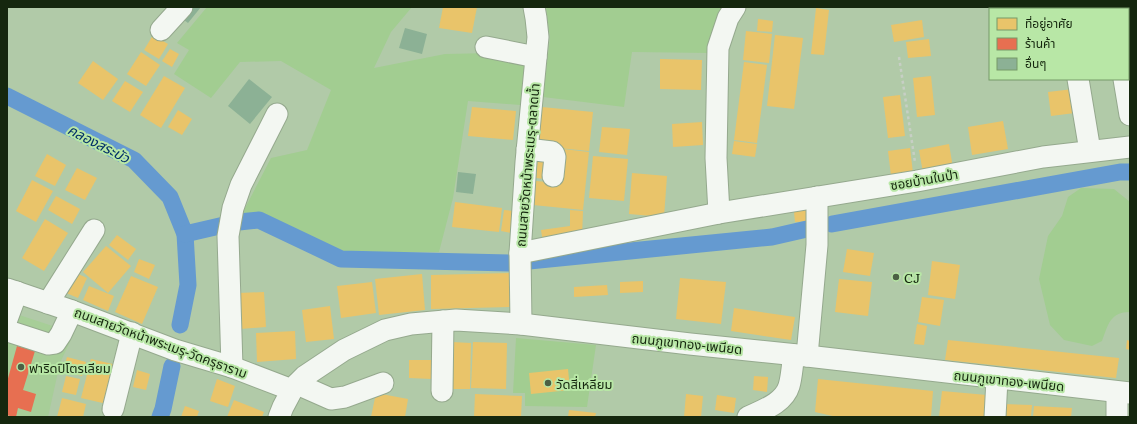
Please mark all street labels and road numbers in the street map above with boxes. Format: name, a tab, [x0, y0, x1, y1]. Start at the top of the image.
street label: ถนนสายวัดหน้าพระเมรุ-ตลาดน้ำ	[510, 82, 544, 248]
street label: ซอยบ้านในป่า	[889, 164, 959, 194]
street label: ถนนสายวัดหน้าพระเมรุ-วัดครุธาราม	[72, 302, 250, 382]
street label: ถนนภูเขาทอง-เพนียด	[631, 328, 743, 358]
street label: ถนนภูเขาทอง-เพนียด	[953, 365, 1065, 395]

